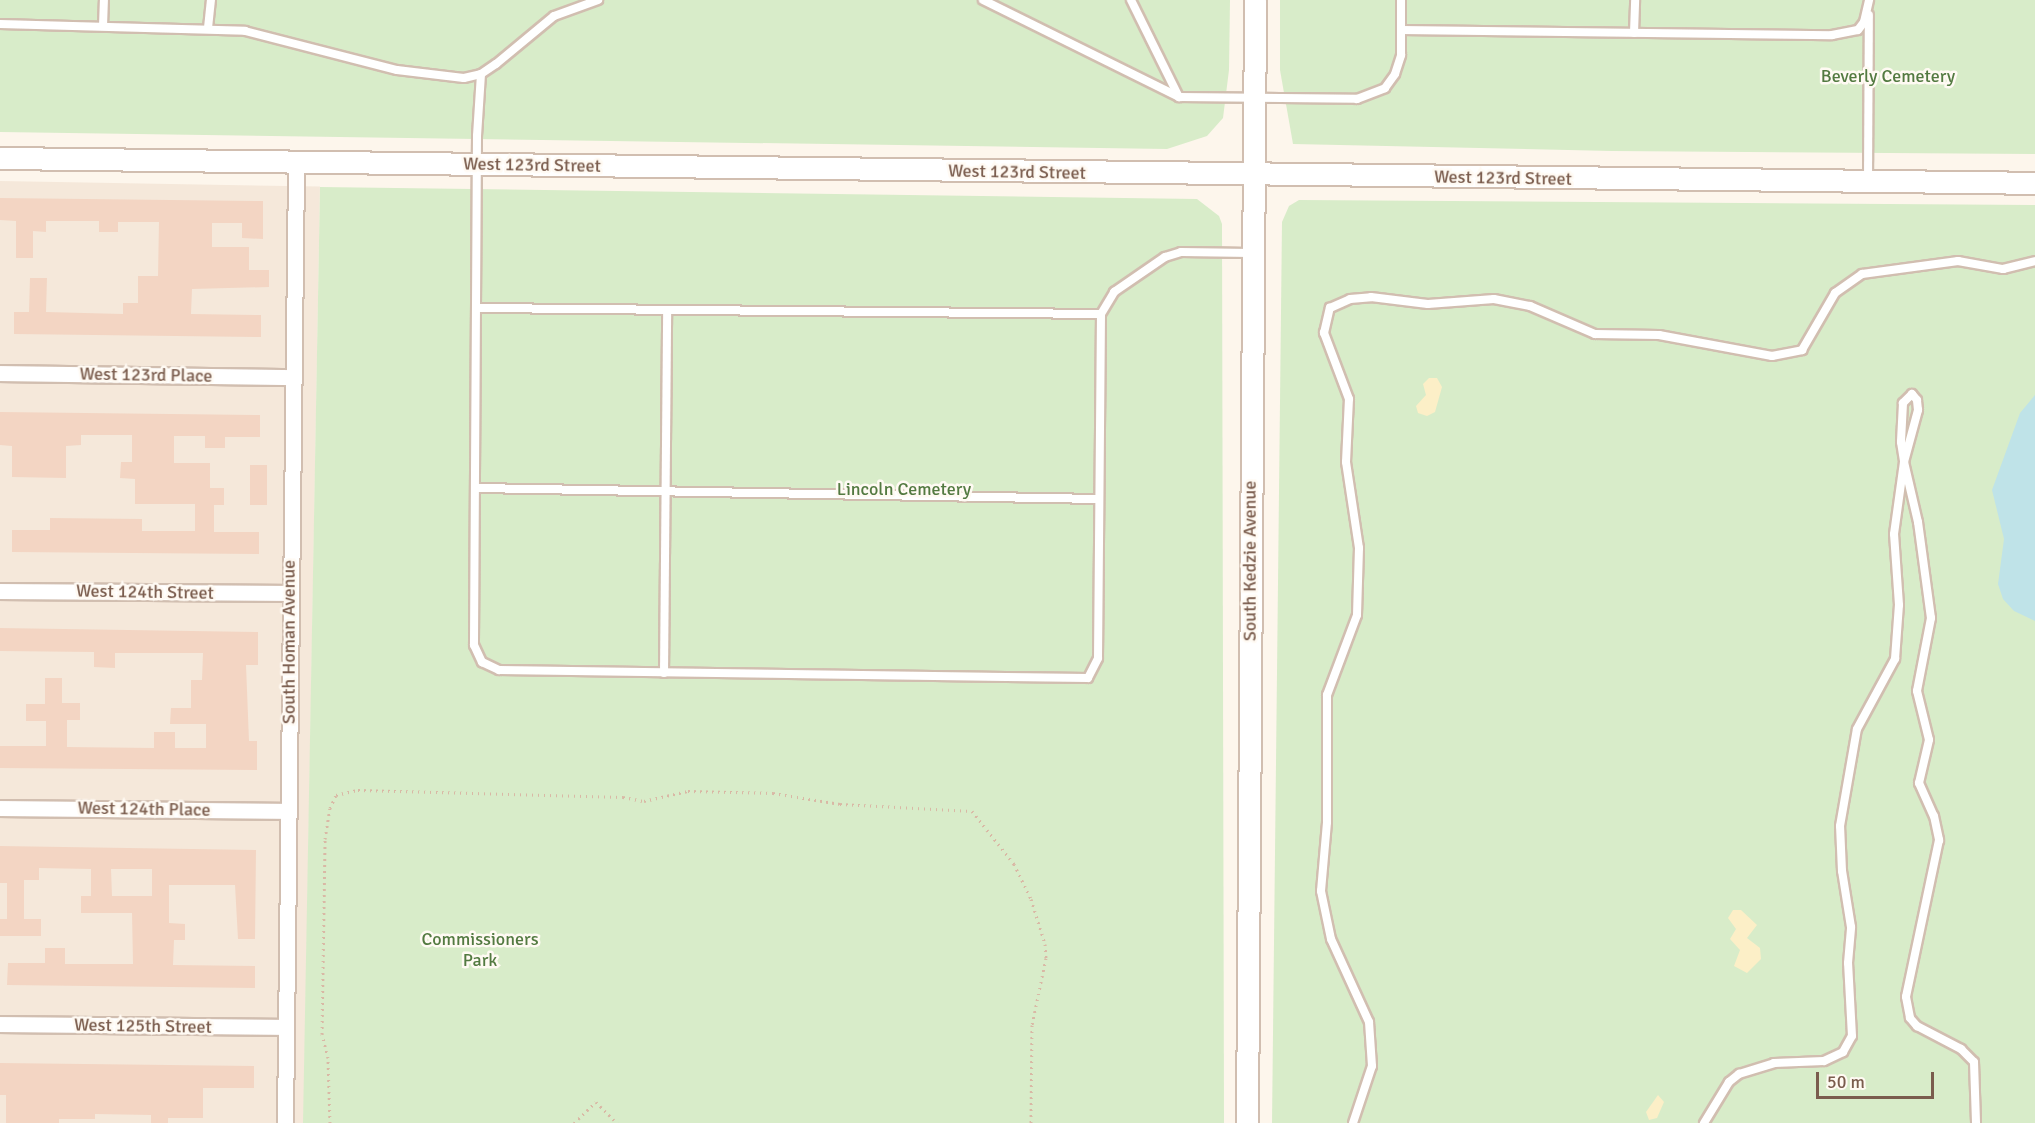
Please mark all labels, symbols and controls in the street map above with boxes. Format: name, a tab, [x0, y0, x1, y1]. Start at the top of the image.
park label: Beverly Cemetery	[1821, 65, 1955, 87]
street label: West 123rd Street	[463, 153, 601, 177]
street label: West 123rd Street	[948, 160, 1086, 184]
street label: West 123rd Street	[1434, 166, 1572, 190]
street label: West 123rd Place	[79, 363, 213, 387]
park label: Lincoln Cemetery	[837, 478, 971, 500]
street label: South Kedzie Avenue	[1239, 481, 1261, 641]
street label: South Homan Avenue	[278, 560, 300, 724]
street label: West 124th Street	[76, 580, 214, 604]
street label: West 124th Place	[77, 797, 211, 821]
park label: Commissioners Park	[421, 929, 539, 972]
street label: West 125th Street	[74, 1014, 212, 1038]
scale bar	[1819, 1060, 1938, 1098]
text: 50 m	[1827, 1071, 1865, 1093]

